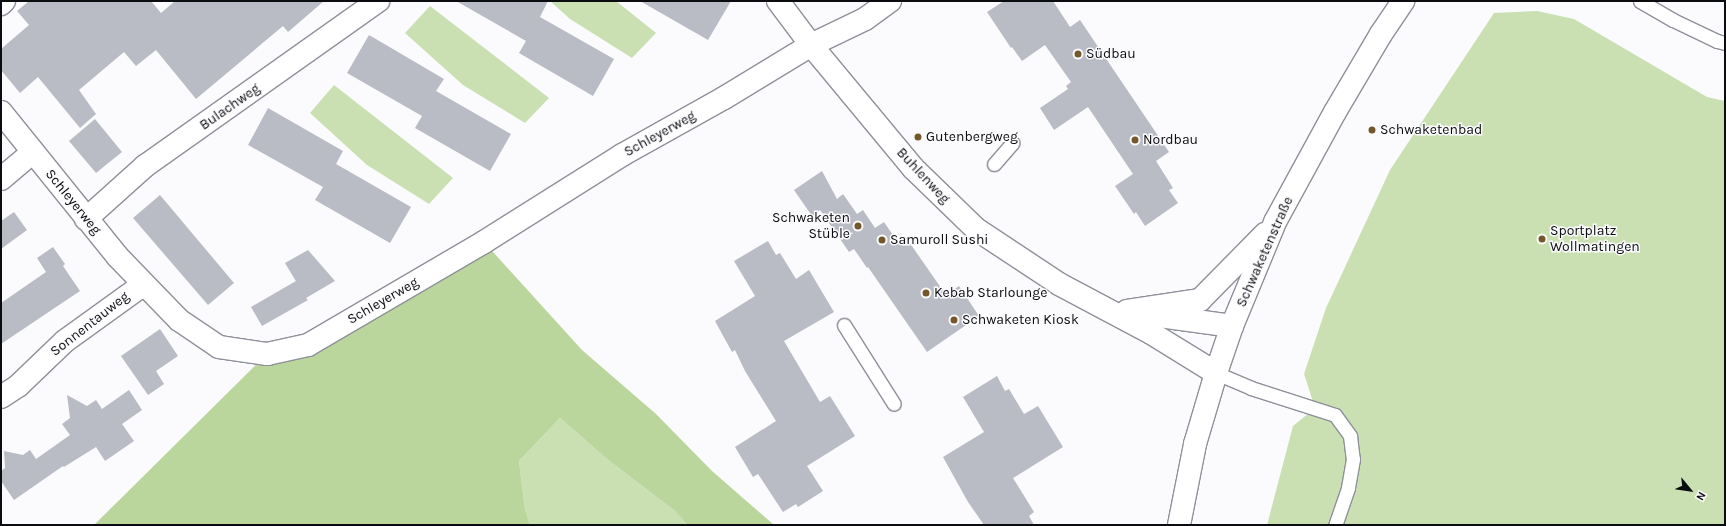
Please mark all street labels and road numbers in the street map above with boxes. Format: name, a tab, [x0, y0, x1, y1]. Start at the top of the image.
street label: Bulachweg	[197, 80, 263, 134]
street label: Schleyerweg	[621, 107, 699, 161]
street label: Buhlenweg	[893, 145, 953, 207]
street label: Schleyerweg	[42, 166, 104, 238]
street label: Schwaketenstraße	[1233, 194, 1297, 310]
street label: Schleyerweg	[344, 274, 422, 328]
street label: Sonnentauweg	[47, 288, 133, 360]

